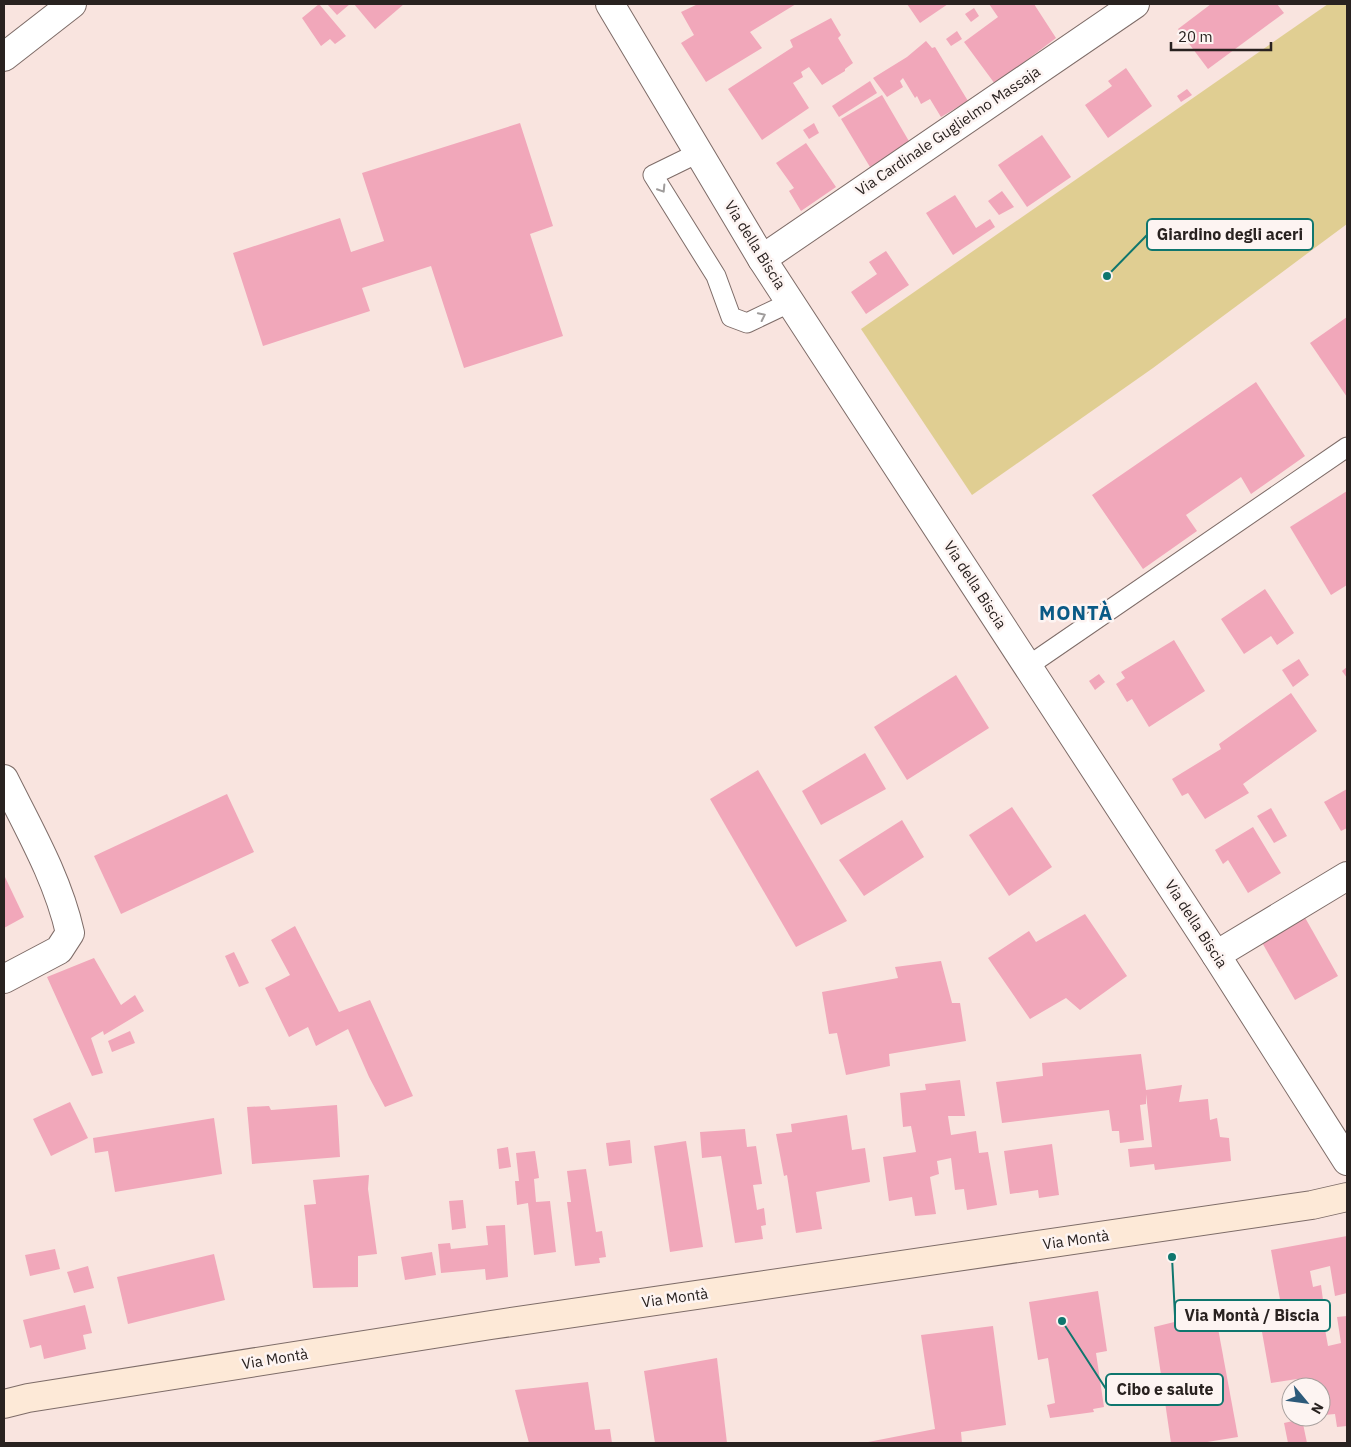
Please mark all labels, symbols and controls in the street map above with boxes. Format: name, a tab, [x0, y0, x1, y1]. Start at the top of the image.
scale bar	[1171, 20, 1271, 52]
text: 20 m	[1178, 27, 1213, 46]
street label: Via Cardinale Guglielmo Massaja	[852, 62, 1044, 200]
one-way arrow	[656, 184, 665, 193]
street label: Via della Biscia	[721, 197, 790, 293]
callout: Giardino degli aceri	[1147, 219, 1313, 250]
text: Giardino degli aceri	[1157, 224, 1303, 244]
one-way arrow	[756, 312, 765, 322]
street label: Via della Biscia	[940, 537, 1011, 632]
district label: MONTÀ	[1039, 599, 1113, 626]
street label: Via della Biscia	[1161, 876, 1232, 971]
street label: Via Montà	[1042, 1225, 1110, 1254]
street label: Via Montà	[641, 1283, 709, 1312]
callout: Via Montà / Biscia	[1175, 1300, 1330, 1331]
text: Via Montà / Biscia	[1185, 1305, 1319, 1325]
street label: Via Montà	[240, 1344, 309, 1373]
callout: Cibo e salute	[1106, 1374, 1223, 1405]
north arrow	[1281, 1377, 1331, 1427]
text: Cibo e salute	[1117, 1379, 1213, 1399]
text: N	[1307, 1400, 1328, 1417]

